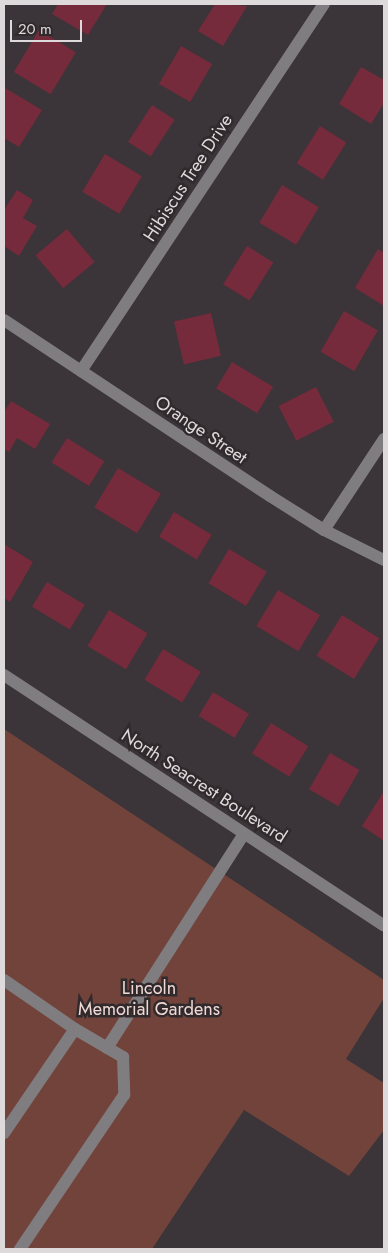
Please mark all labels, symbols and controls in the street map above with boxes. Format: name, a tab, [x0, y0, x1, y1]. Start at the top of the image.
scale bar	[12, 10, 85, 42]
text: 20 m	[18, 18, 52, 40]
street label: Hibiscus Tree Drive	[139, 110, 237, 246]
street label: Orange Street	[151, 391, 251, 469]
street label: North Seacrest Boulevard	[117, 724, 291, 848]
park label: Lincoln Memorial Gardens	[78, 978, 220, 1021]

